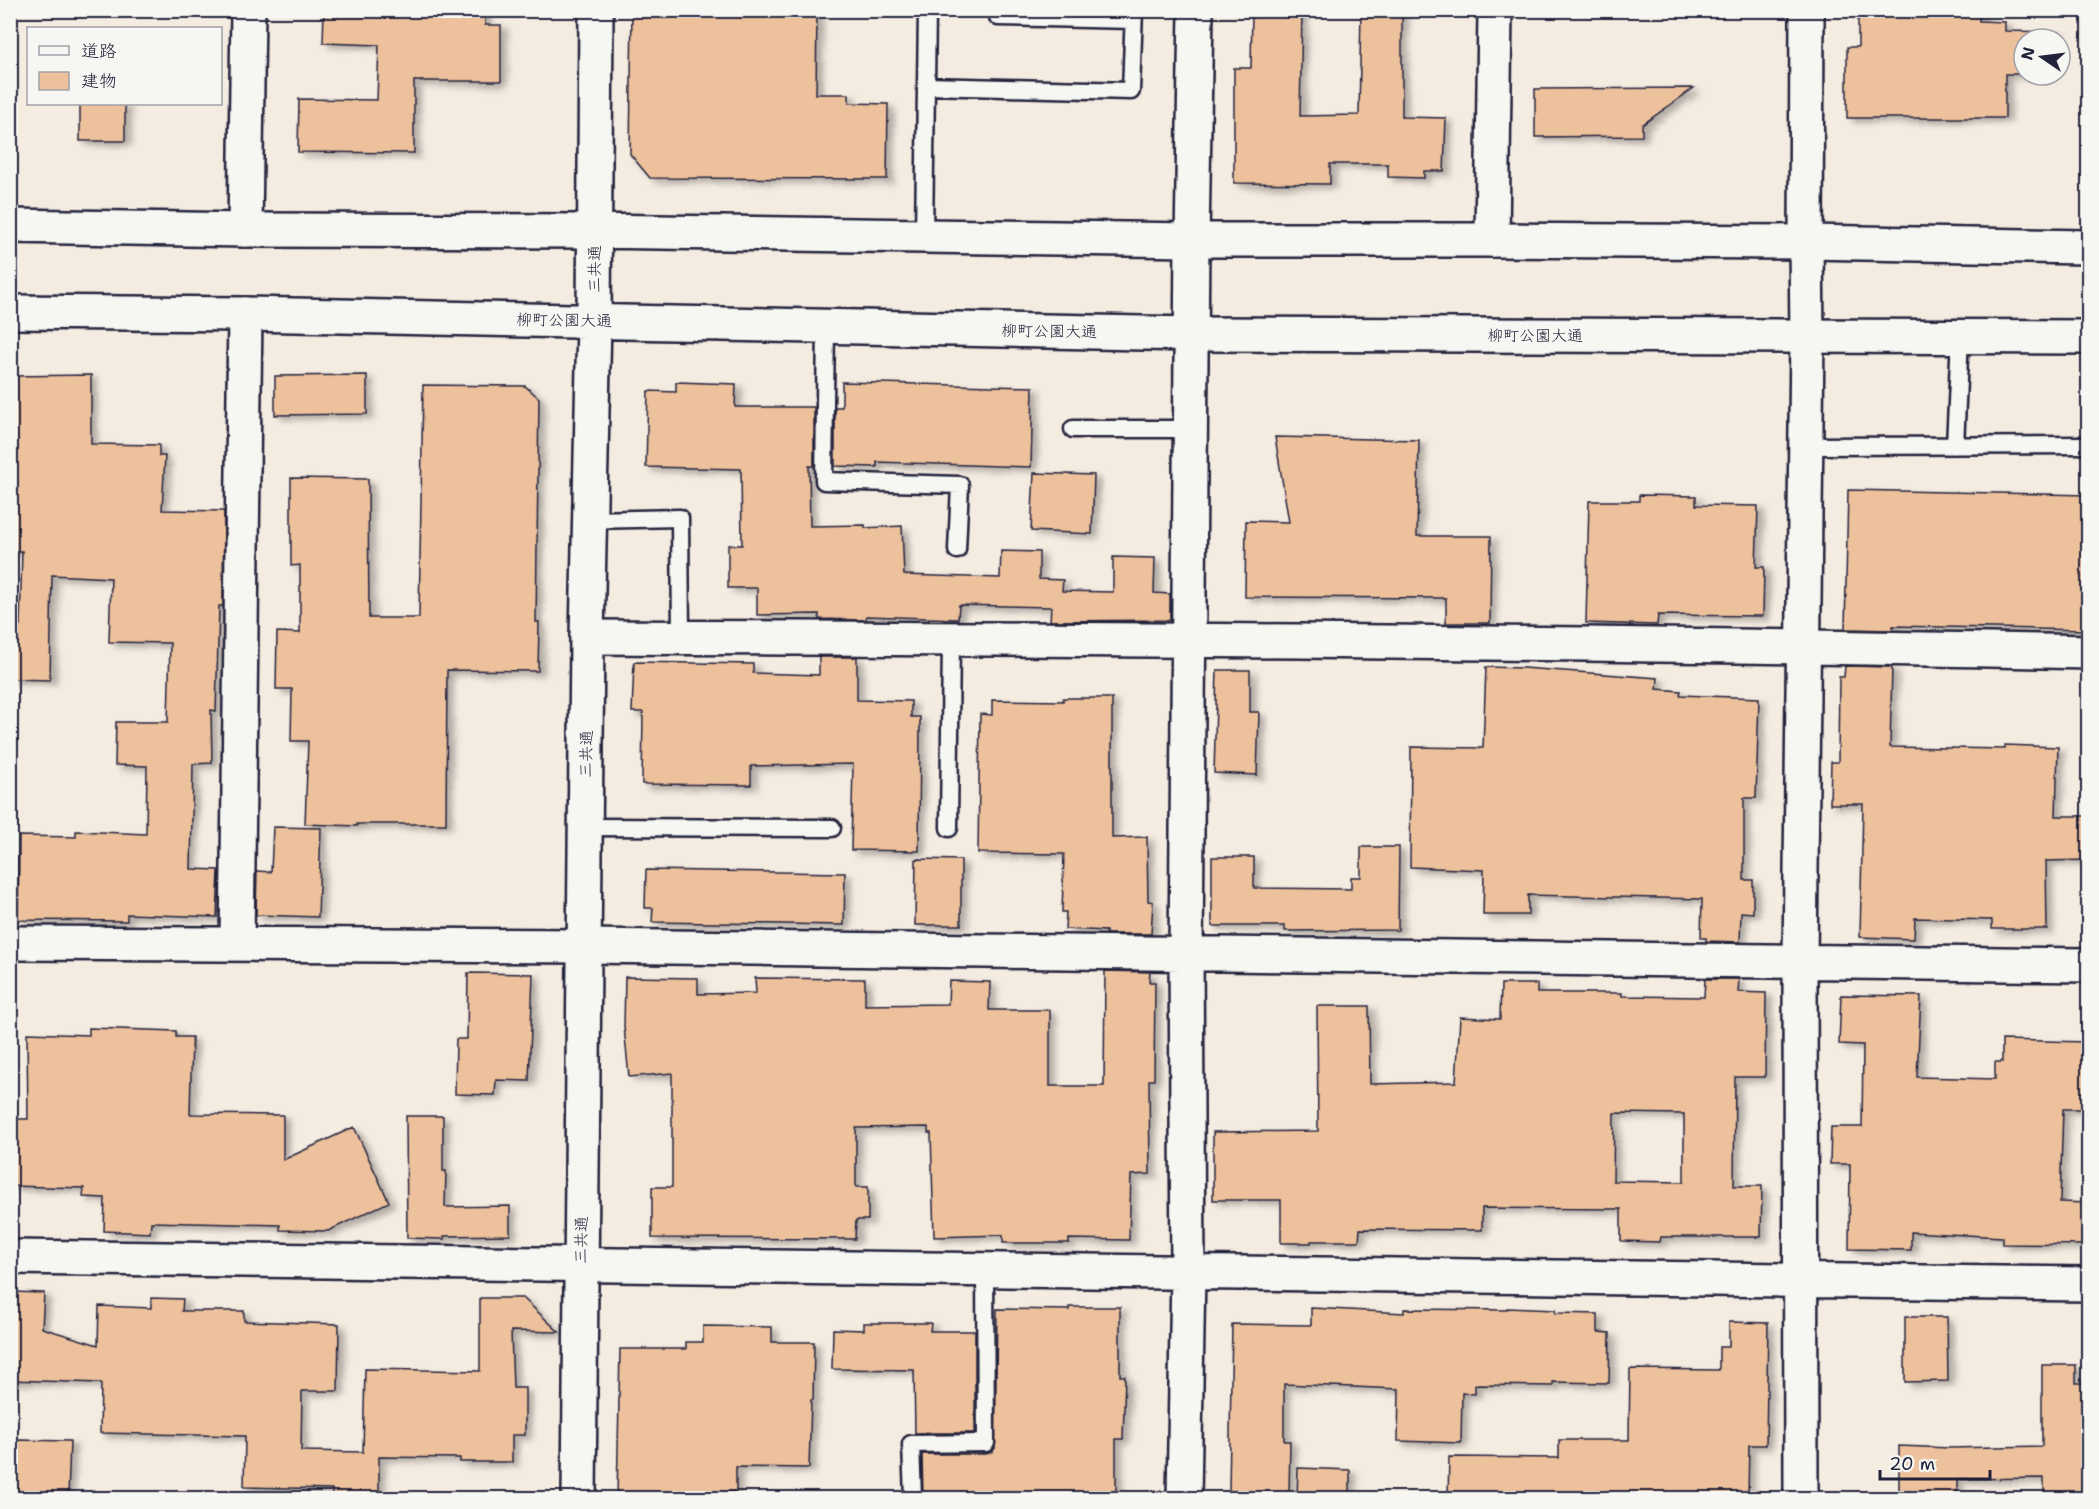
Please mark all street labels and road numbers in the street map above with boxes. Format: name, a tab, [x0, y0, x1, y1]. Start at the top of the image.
street label: 三共通	[584, 245, 605, 293]
street label: 柳町公園大通	[516, 309, 612, 331]
street label: 柳町公園大通	[1001, 320, 1097, 342]
street label: 柳町公園大通	[1487, 325, 1583, 346]
street label: 三共通	[575, 730, 597, 778]
street label: 三共通	[570, 1216, 592, 1264]

